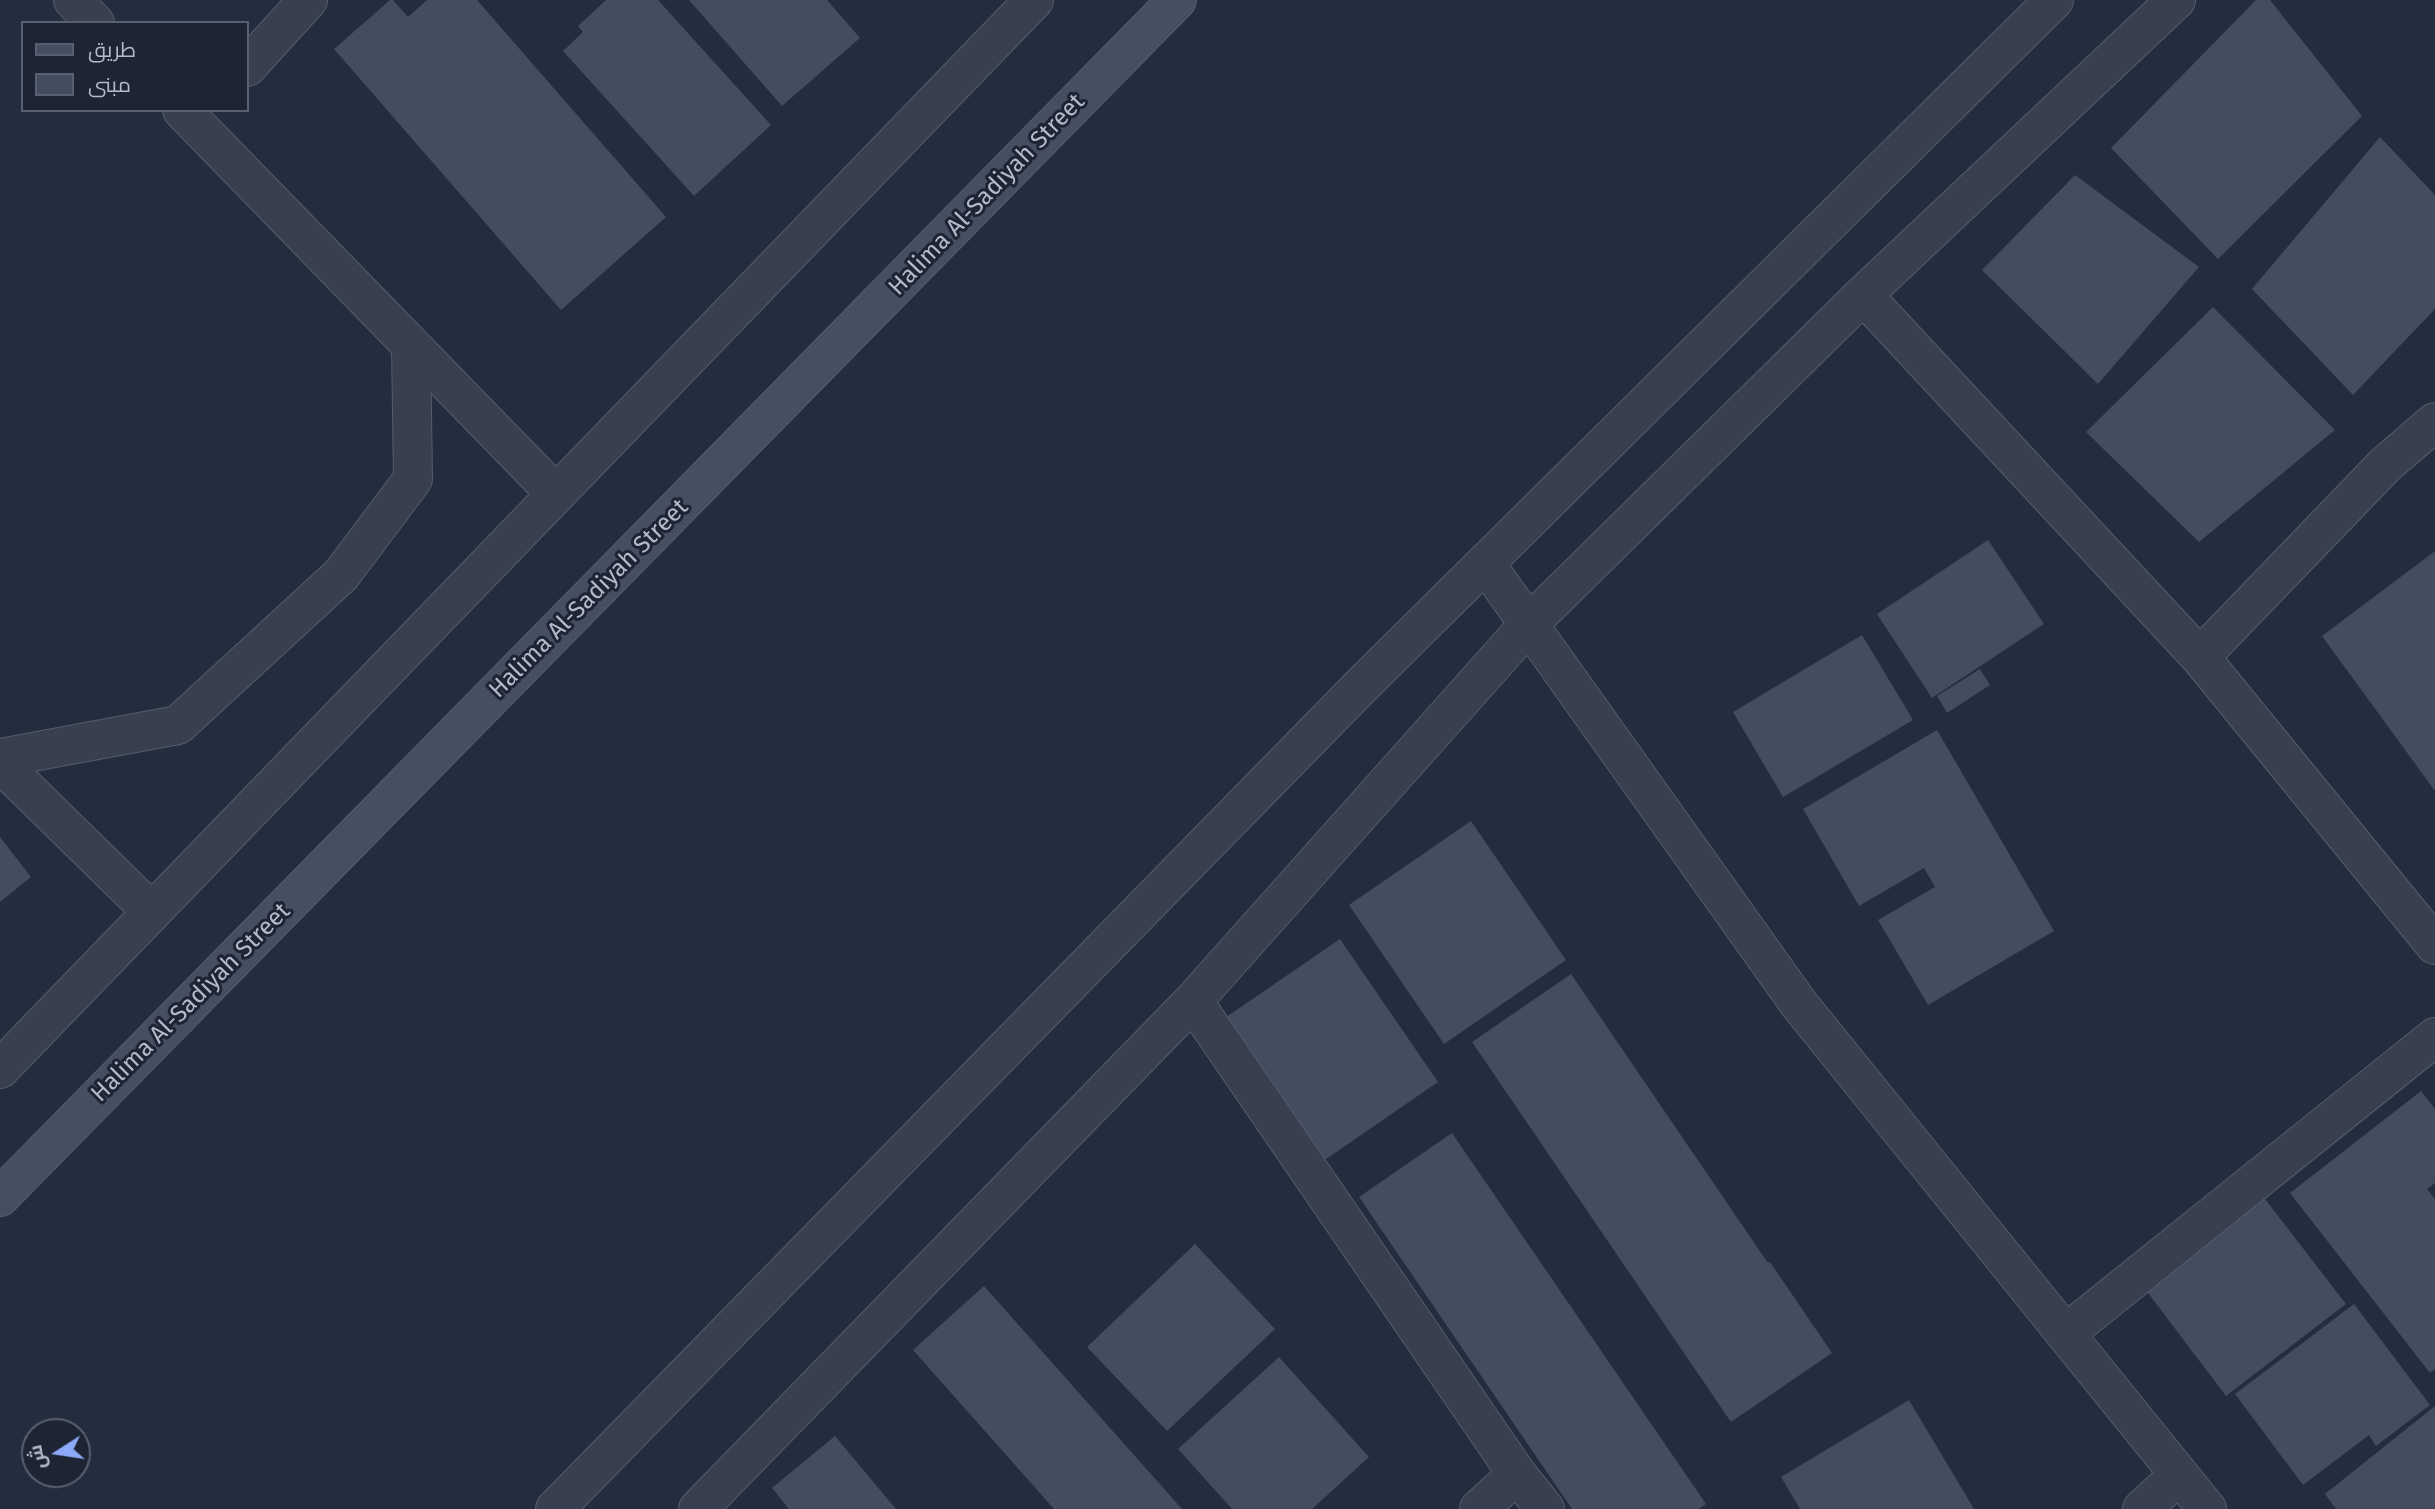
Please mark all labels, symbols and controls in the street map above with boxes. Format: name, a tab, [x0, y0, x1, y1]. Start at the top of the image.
legend	[21, 21, 248, 112]
text: طريق	[88, 37, 136, 63]
text: مبنى	[88, 72, 131, 98]
street label: Halima Al-Sadiyah Street	[883, 88, 1091, 302]
street label: Halima Al-Sadiyah Street	[484, 494, 694, 704]
street label: Halima Al-Sadiyah Street	[86, 898, 296, 1108]
north arrow	[21, 1418, 91, 1488]
text: ش	[23, 1443, 51, 1471]

